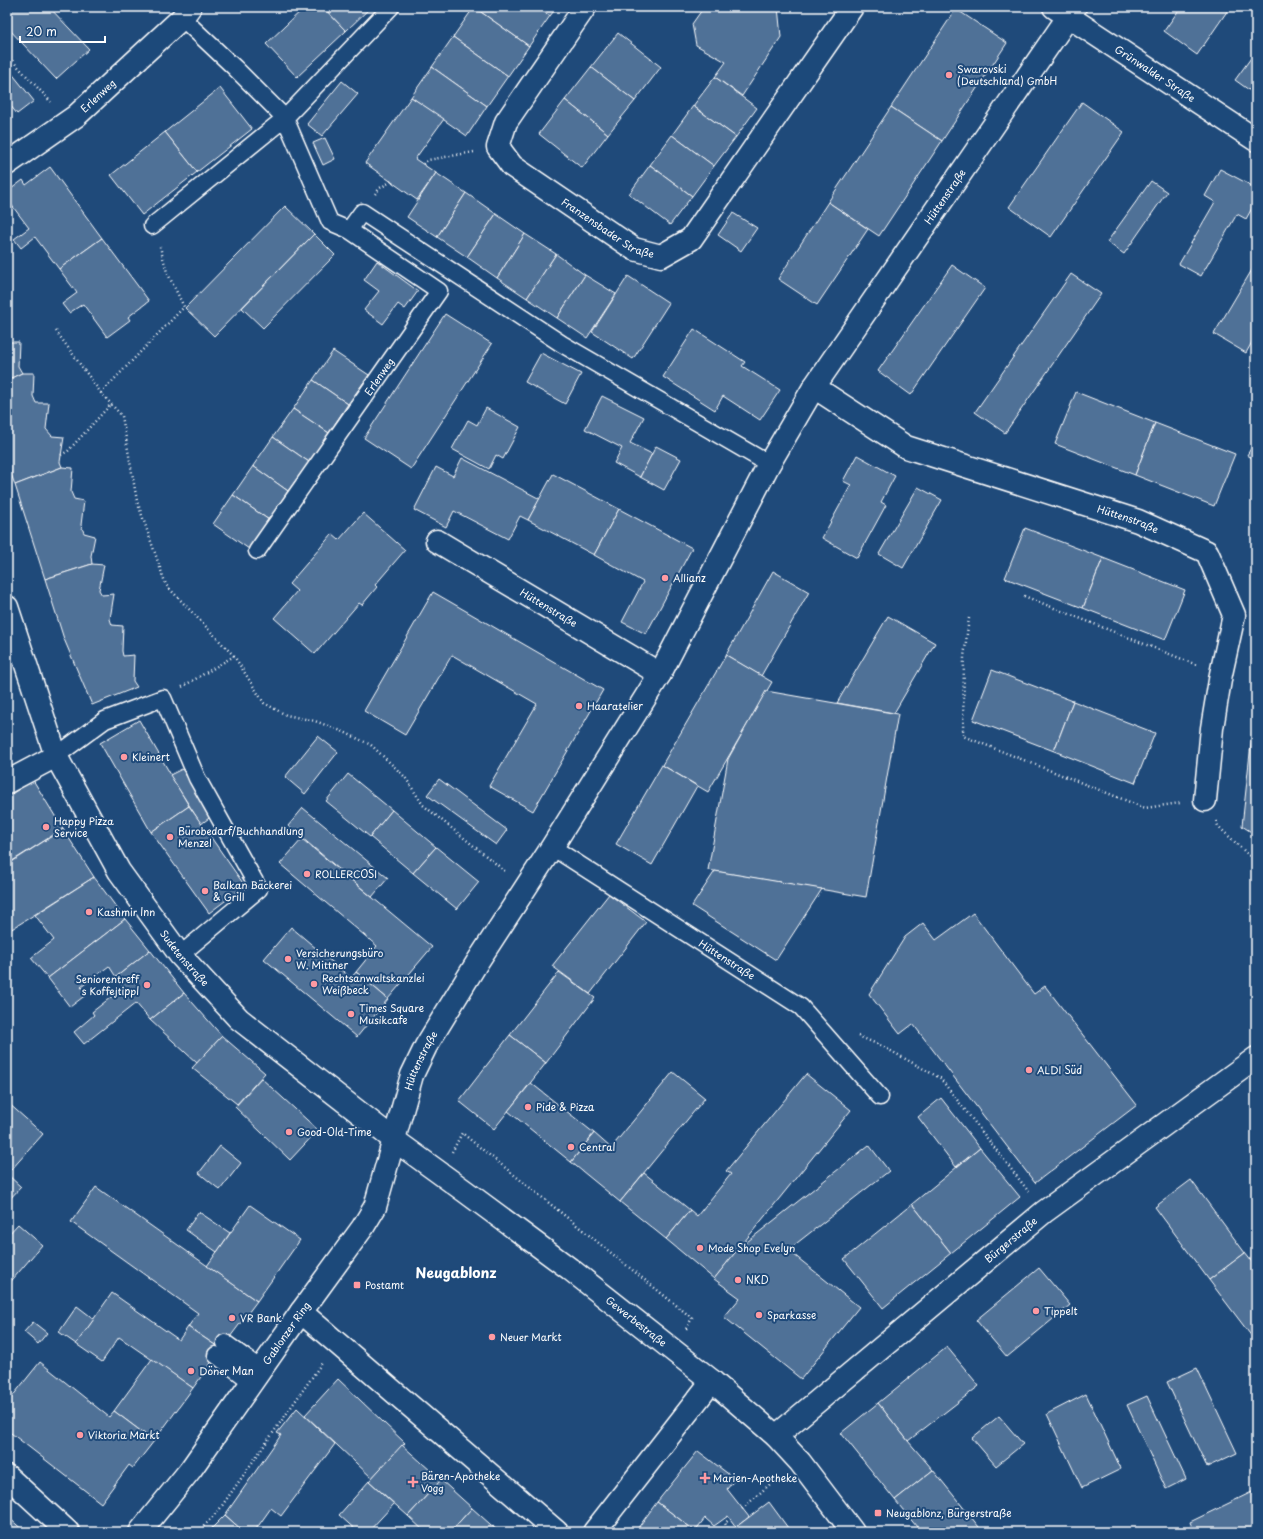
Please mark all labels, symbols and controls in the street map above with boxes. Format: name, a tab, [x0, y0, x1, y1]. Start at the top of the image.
scale bar	[20, 18, 105, 44]
text: 20 m	[26, 22, 57, 40]
street label: Grünwalder Straße	[1112, 41, 1199, 105]
place label: Swarovski (Deutschland) GmbH	[957, 61, 1057, 88]
marker: Swarovski (Deutschland) GmbH	[944, 70, 954, 80]
street label: Erlenweg	[77, 75, 119, 116]
street label: Hüttenstraße	[920, 165, 969, 227]
street label: Franzensbader Straße	[559, 194, 656, 261]
street label: Erlenweg	[360, 354, 397, 398]
street label: Hüttenstraße	[1095, 500, 1161, 536]
place label: Allianz	[673, 570, 706, 585]
marker: Allianz	[660, 573, 670, 583]
street label: Hüttenstraße	[517, 584, 580, 630]
place label: Haaratelier	[587, 698, 643, 713]
marker: Haaratelier	[574, 701, 584, 711]
place label: Kleinert	[132, 749, 170, 764]
marker: Kleinert	[119, 752, 129, 762]
place label: Happy Pizza Service	[54, 813, 114, 840]
marker: Happy Pizza Service	[41, 822, 51, 832]
place label: Bürobedarf/Buchhandlung Menzel	[178, 823, 304, 850]
marker: Bürobedarf/Buchhandlung Menzel	[165, 832, 175, 842]
place label: ROLLERCOSI	[315, 866, 377, 881]
marker: ROLLERCOSI	[302, 869, 312, 879]
place label: Balkan Bäckerei & Grill	[213, 877, 292, 904]
marker: Balkan Bäckerei & Grill	[200, 886, 210, 896]
place label: Kashmir Inn	[97, 904, 155, 919]
marker: Kashmir Inn	[84, 907, 94, 917]
street label: Sudetenstraße	[157, 926, 213, 989]
street label: Hüttenstraße	[696, 935, 758, 983]
place label: Versicherungsbüro W. Mittner	[296, 945, 384, 972]
marker: Versicherungsbüro W. Mittner	[283, 954, 293, 964]
place label: Rechtsanwaltskanzlei Weißbeck	[322, 970, 425, 997]
place label: Seniorentreff s Koffejtippl	[75, 971, 140, 998]
marker: Rechtsanwaltskanzlei Weißbeck	[309, 979, 319, 989]
marker: Seniorentreff s Koffejtippl	[142, 980, 152, 990]
place label: Times Square Musikcafe	[359, 1000, 424, 1027]
marker: Times Square Musikcafe	[346, 1009, 356, 1019]
street label: Hüttenstraße	[400, 1028, 441, 1092]
place label: ALDI Süd	[1037, 1062, 1082, 1077]
marker: ALDI Süd	[1024, 1065, 1034, 1075]
place label: Pide & Pizza	[536, 1099, 595, 1114]
marker: Pide & Pizza	[523, 1102, 533, 1112]
place label: Good-Old-Time	[297, 1124, 372, 1139]
marker: Good-Old-Time	[284, 1127, 294, 1137]
place label: Central	[579, 1139, 615, 1154]
marker: Central	[566, 1142, 576, 1152]
street label: Bürgerstraße	[981, 1213, 1040, 1266]
place label: Mode Shop Evelyn	[708, 1240, 795, 1255]
marker: Mode Shop Evelyn	[695, 1243, 705, 1253]
district label: Neugablonz	[416, 1262, 496, 1283]
place label: NKD	[746, 1272, 769, 1287]
marker: NKD	[733, 1275, 743, 1285]
place label: Postamt	[365, 1277, 404, 1292]
marker: Postamt	[352, 1280, 362, 1290]
street label: Gewerbestraße	[603, 1292, 670, 1350]
street label: Gablonzer Ring	[258, 1298, 313, 1367]
place label: Tippelt	[1044, 1303, 1078, 1318]
marker: Tippelt	[1031, 1306, 1041, 1316]
place label: Sparkasse	[767, 1307, 816, 1322]
place label: VR Bank	[240, 1310, 282, 1325]
marker: Sparkasse	[754, 1310, 764, 1320]
marker: VR Bank	[227, 1313, 237, 1323]
place label: Neuer Markt	[500, 1329, 562, 1344]
marker: Neuer Markt	[487, 1332, 497, 1342]
place label: Döner Man	[199, 1363, 254, 1378]
marker: Döner Man	[186, 1366, 196, 1376]
place label: Viktoria Markt	[88, 1427, 160, 1442]
marker: Viktoria Markt	[75, 1430, 85, 1440]
place label: Bären-Apotheke Vogg	[421, 1468, 501, 1495]
place label: Marien-Apotheke	[713, 1470, 798, 1485]
marker: Marien-Apotheke	[700, 1473, 710, 1483]
marker: Bären-Apotheke Vogg	[408, 1477, 418, 1487]
place label: Neugablonz, Bürgerstraße	[886, 1505, 1012, 1520]
marker: Neugablonz, Bürgerstraße	[873, 1508, 883, 1518]

